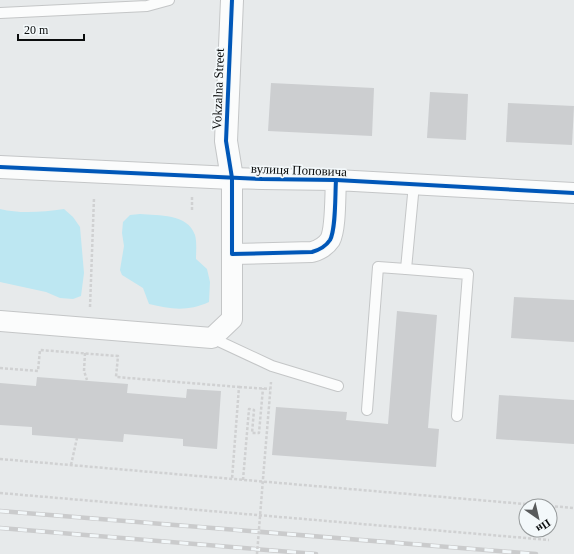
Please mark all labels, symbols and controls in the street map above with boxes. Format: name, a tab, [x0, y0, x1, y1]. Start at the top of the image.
scale bar	[18, 16, 84, 42]
text: 20 m	[24, 23, 49, 37]
street label: Vokzalna Street	[209, 48, 227, 130]
street label: вулиця Поповича	[251, 161, 347, 179]
north arrow	[518, 498, 558, 538]
text: Пн	[534, 517, 553, 536]

